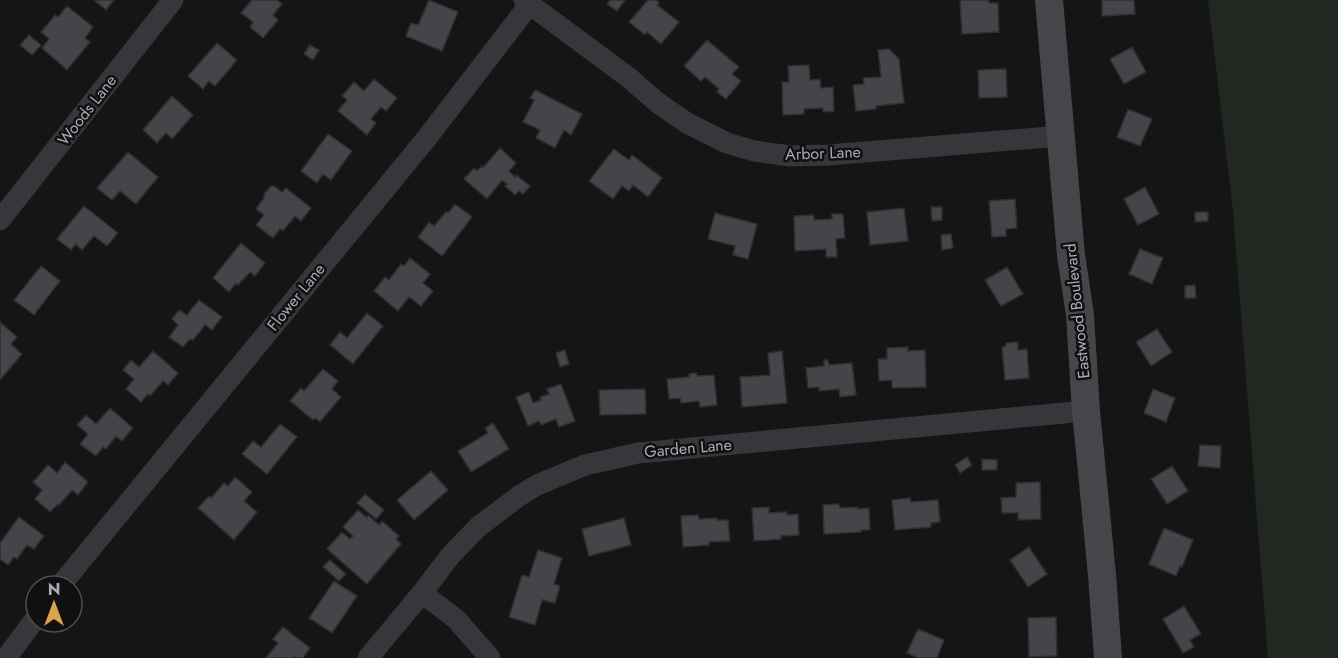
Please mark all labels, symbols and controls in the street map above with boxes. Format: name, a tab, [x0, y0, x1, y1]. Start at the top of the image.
street label: Woods Lane	[52, 70, 122, 150]
street label: Arbor Lane	[785, 140, 861, 166]
street label: Eastwood Boulevard	[1058, 242, 1096, 380]
street label: Flower Lane	[262, 258, 330, 336]
street label: Garden Lane	[643, 433, 733, 463]
north arrow	[24, 574, 84, 634]
text: N	[48, 578, 60, 601]

